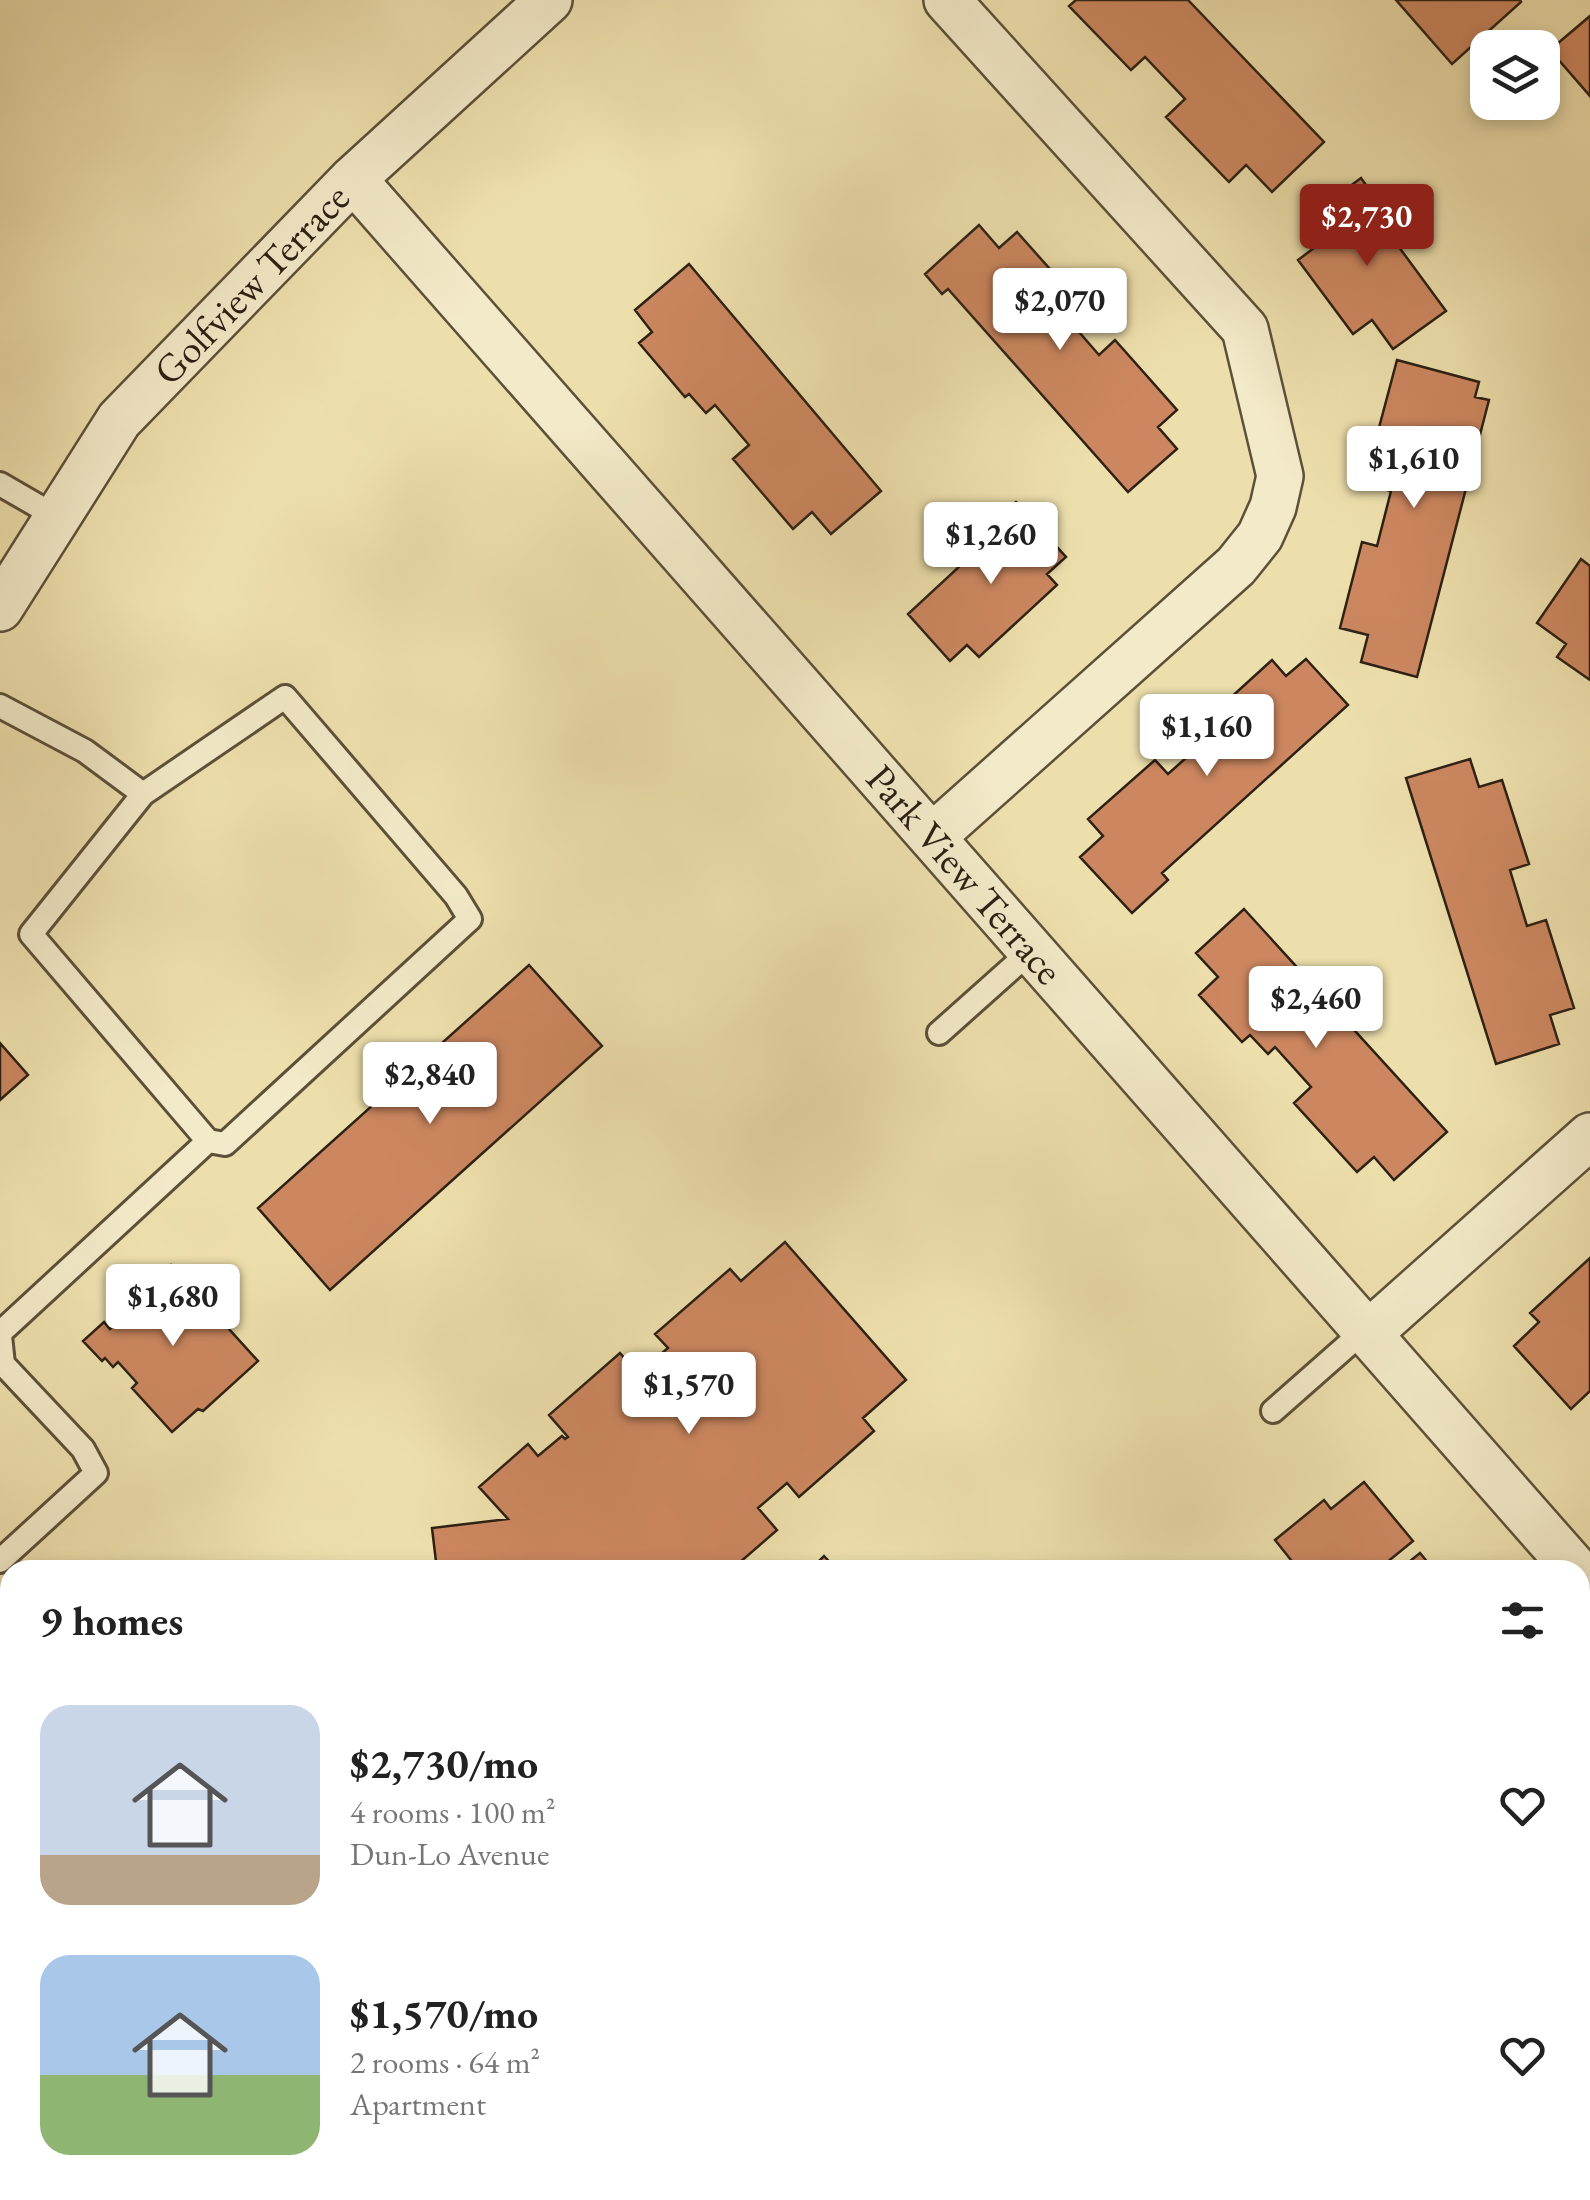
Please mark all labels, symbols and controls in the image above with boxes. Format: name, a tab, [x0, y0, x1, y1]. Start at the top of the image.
map controls	[1470, 30, 1560, 120]
button: layers	[1470, 30, 1560, 120]
street label: Golfview Terrace	[142, 172, 360, 396]
pin: $2,730	[1286, 184, 1448, 269]
text: $2,730	[1322, 195, 1412, 237]
pin: $2,070	[979, 268, 1141, 353]
text: $2,070	[1015, 279, 1105, 321]
pin: $1,610	[1333, 426, 1495, 511]
text: $1,610	[1369, 437, 1459, 479]
pin: $1,260	[910, 502, 1072, 587]
text: $1,260	[946, 513, 1036, 555]
pin: $1,160	[1126, 694, 1288, 779]
text: $1,160	[1162, 705, 1252, 747]
street label: Park View Terrace	[855, 753, 1075, 995]
pin: $2,460	[1235, 966, 1397, 1051]
text: $2,460	[1271, 977, 1361, 1019]
pin: $2,840	[349, 1042, 511, 1127]
text: $2,840	[385, 1053, 475, 1095]
pin: $1,680	[92, 1264, 254, 1349]
text: $1,680	[128, 1275, 218, 1317]
pin: $1,570	[608, 1352, 770, 1437]
text: $1,570	[644, 1363, 734, 1405]
text: 9 homes	[40, 1593, 183, 1648]
icon: filters	[1495, 1593, 1550, 1648]
text: $2,730/mo	[350, 1736, 538, 1791]
icon: home	[120, 1745, 240, 1865]
icon: heart	[1495, 1778, 1550, 1833]
text: 4 rooms · 100 m²	[350, 1791, 556, 1833]
text: Dun-Lo Avenue	[350, 1833, 549, 1875]
text: $1,570/mo	[350, 1986, 538, 2041]
icon: home	[120, 1995, 240, 2115]
icon: heart	[1495, 2028, 1550, 2083]
text: 2 rooms · 64 m²	[350, 2041, 540, 2083]
text: Apartment	[350, 2083, 486, 2125]

